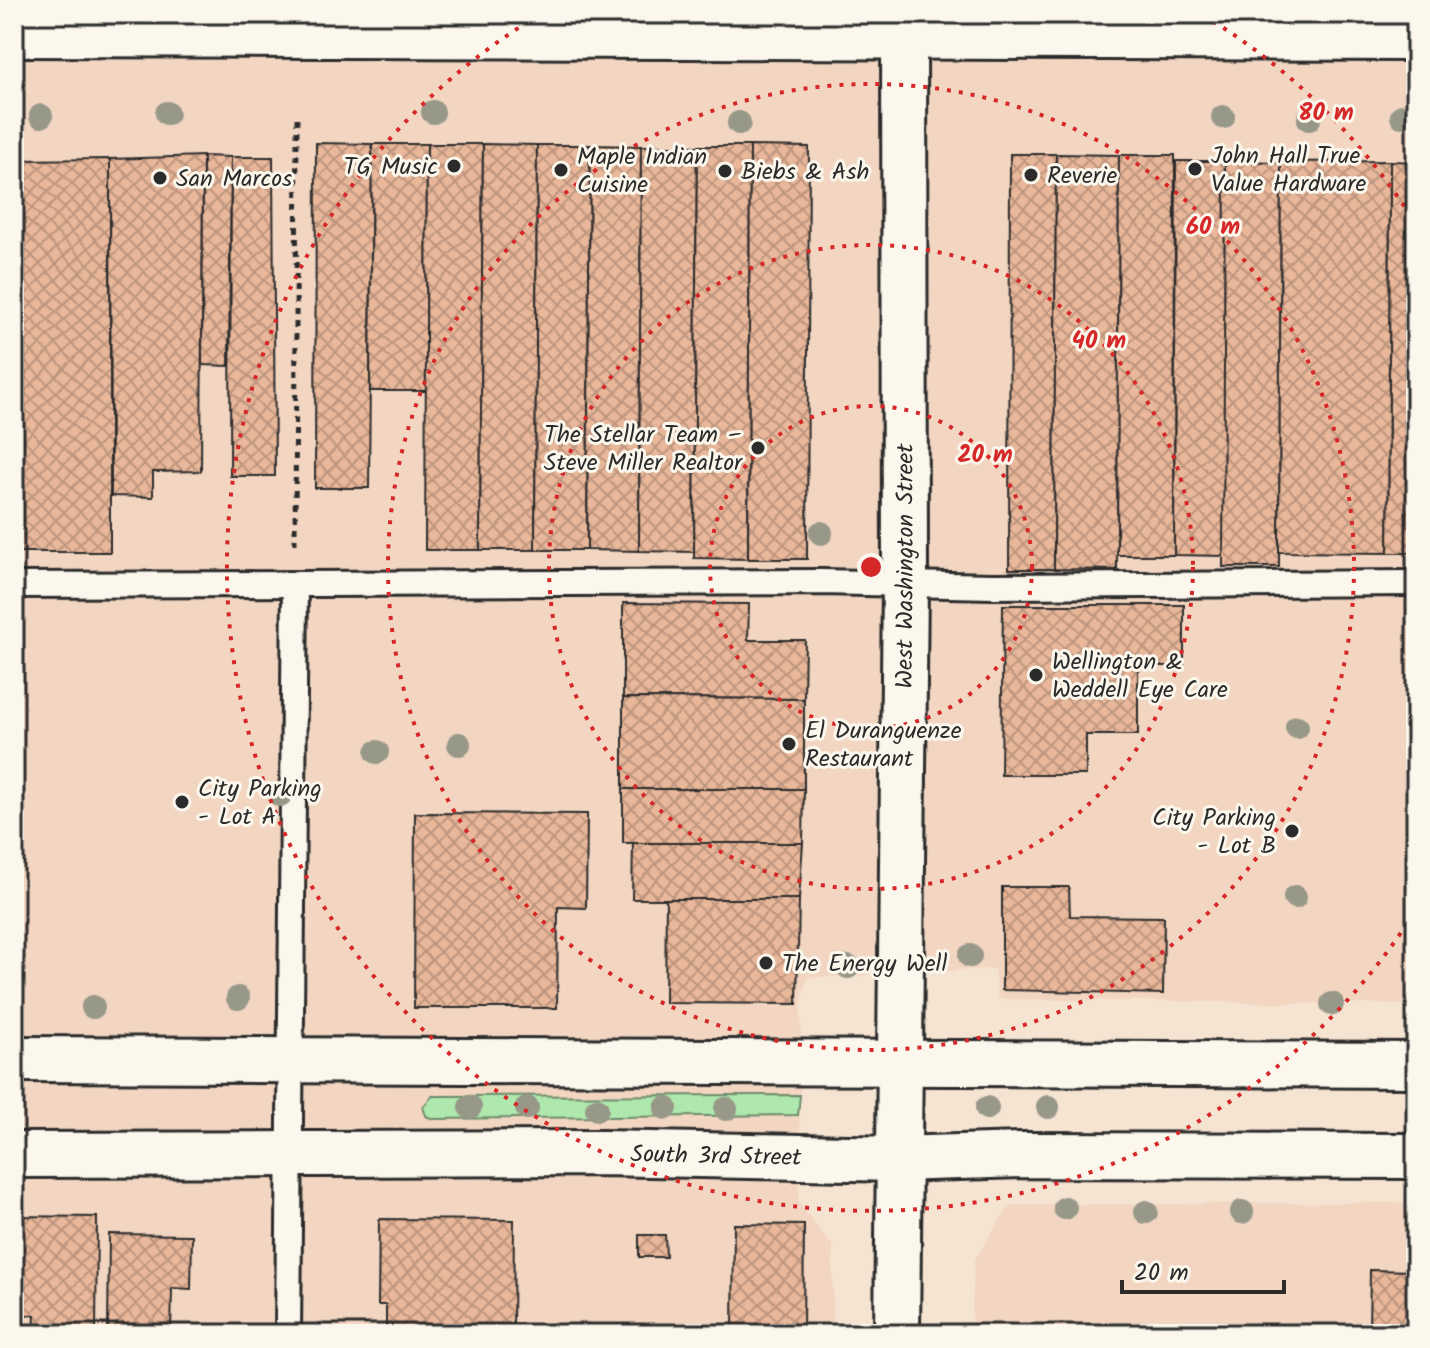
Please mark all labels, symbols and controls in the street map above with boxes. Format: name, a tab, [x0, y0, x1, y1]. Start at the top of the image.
text: 80 m	[1298, 94, 1354, 133]
place label: John Hall True Value Hardware	[1211, 137, 1366, 204]
place label: Maple Indian Cuisine	[577, 138, 707, 205]
place label: TG Music	[344, 148, 438, 187]
place label: Biebs & Ash	[741, 153, 869, 192]
marker: TG Music	[445, 157, 463, 175]
place label: Reverie	[1047, 157, 1117, 196]
place label: San Marcos	[176, 160, 292, 199]
marker: John Hall True Value Hardware	[1186, 160, 1204, 178]
marker: Maple Indian Cuisine	[552, 161, 570, 179]
marker: Biebs & Ash	[716, 162, 734, 180]
marker: Reverie	[1022, 166, 1040, 184]
marker: San Marcos	[151, 169, 169, 187]
text: 60 m	[1186, 208, 1240, 247]
text: 40 m	[1072, 322, 1126, 361]
place label: The Stellar Team – Steve Miller Realtor	[544, 416, 744, 483]
text: 20 m	[957, 436, 1013, 475]
marker: The Stellar Team – Steve Miller Realtor	[749, 439, 767, 457]
street label: West Washington Street	[886, 443, 926, 689]
centre of rings	[857, 553, 885, 581]
place label: Wellington & Weddell Eye Care	[1052, 643, 1228, 710]
marker: Wellington & Weddell Eye Care	[1027, 666, 1045, 684]
place label: El Duranguenze Restaurant	[805, 712, 962, 779]
marker: El Duranguenze Restaurant	[780, 735, 798, 753]
place label: City Parking - Lot A	[198, 770, 322, 837]
marker: City Parking - Lot A	[173, 793, 191, 811]
place label: City Parking - Lot B	[1152, 799, 1276, 866]
marker: City Parking - Lot B	[1283, 822, 1301, 840]
place label: The Energy Well	[782, 945, 947, 984]
marker: The Energy Well	[757, 954, 775, 972]
street label: South 3rd Street	[630, 1136, 803, 1178]
scale bar	[1122, 1244, 1284, 1294]
text: 20 m	[1134, 1254, 1189, 1293]

